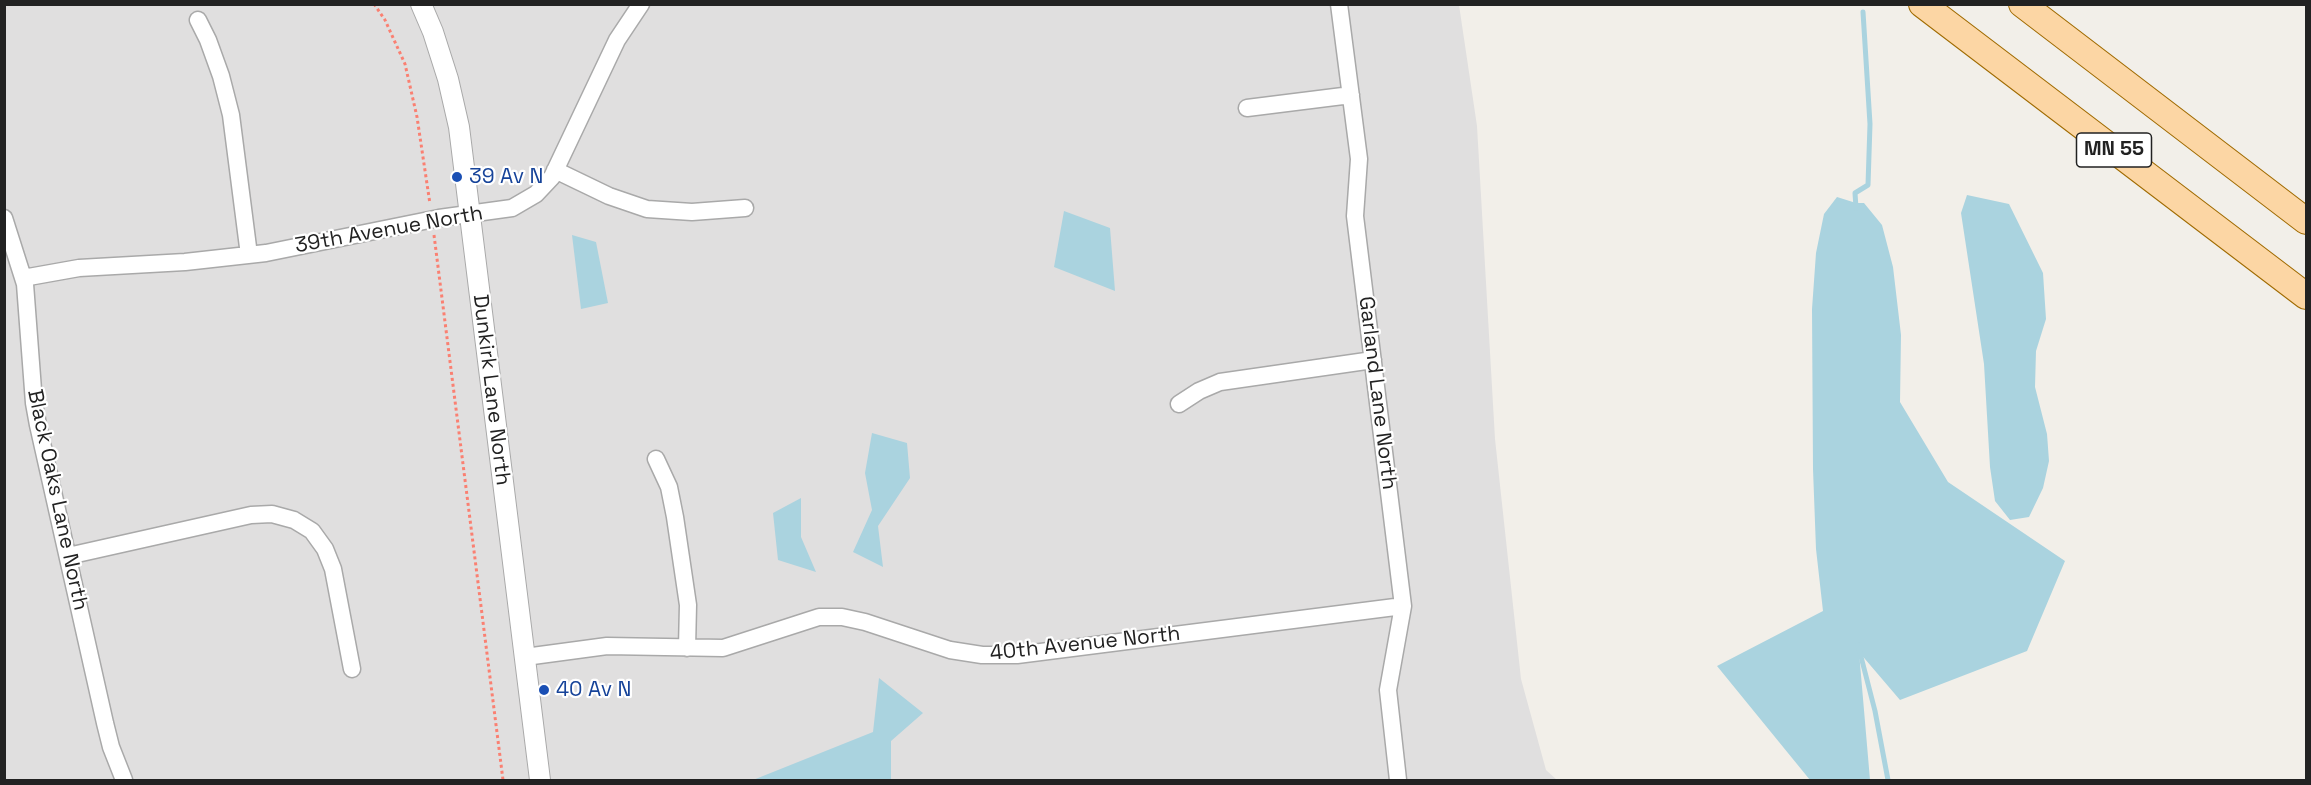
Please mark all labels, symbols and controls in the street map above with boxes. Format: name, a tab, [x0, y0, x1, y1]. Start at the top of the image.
road number: MN 55	[2076, 133, 2152, 167]
place label: 39 Av N	[469, 164, 543, 190]
marker: 39 Av N	[450, 170, 464, 184]
street label: 39th Avenue North	[293, 201, 485, 259]
street label: Dunkirk Lane North	[467, 293, 515, 487]
street label: Garland Lane North	[1353, 295, 1401, 491]
street label: Black Oaks Lane North	[21, 387, 93, 613]
street label: 40th Avenue North	[988, 621, 1182, 667]
place label: 40 Av N	[556, 677, 631, 703]
marker: 40 Av N	[537, 683, 551, 697]

